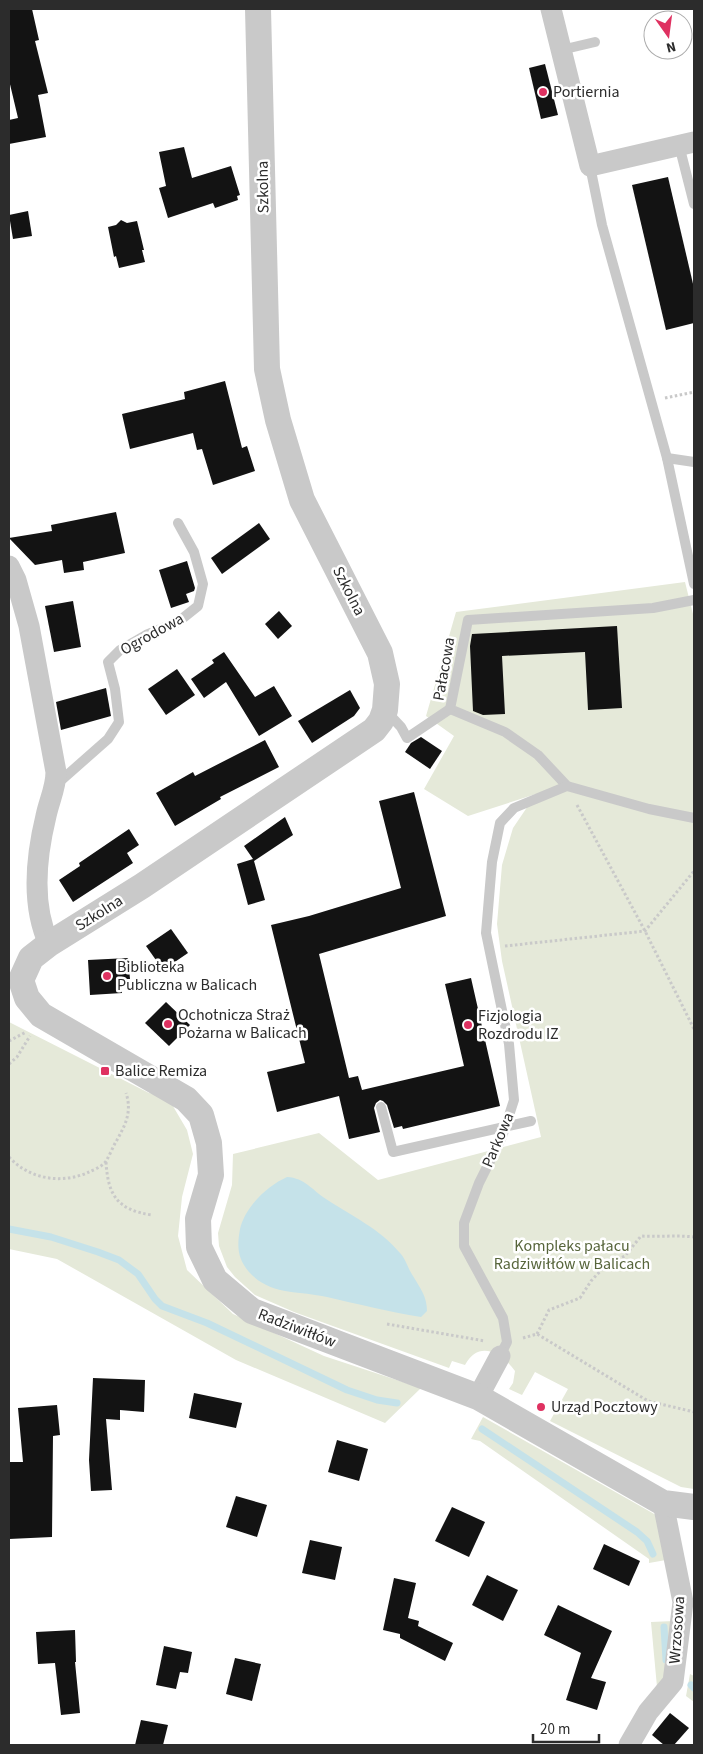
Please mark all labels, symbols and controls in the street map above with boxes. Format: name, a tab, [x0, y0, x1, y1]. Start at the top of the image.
north arrow	[643, 10, 693, 60]
text: N	[664, 36, 678, 57]
place label: Portiernia	[553, 81, 619, 103]
marker: Portiernia	[537, 86, 549, 98]
street label: Szkolna	[252, 161, 274, 213]
street label: Szkolna	[327, 563, 371, 619]
street label: Ogrodowa	[116, 607, 188, 661]
street label: Pałacowa	[428, 635, 460, 703]
street label: Szkolna	[71, 890, 127, 936]
place label: Biblioteka Publiczna w Balicach	[117, 956, 257, 996]
marker: Biblioteka Publiczna w Balicach	[101, 970, 113, 982]
place label: Ochotnicza Straż Pożarna w Balicach	[178, 1004, 307, 1044]
place label: Fizjologia Rozdrodu IZ	[478, 1005, 559, 1045]
marker: Ochotnicza Straż Pożarna w Balicach	[162, 1018, 174, 1030]
marker: Fizjologia Rozdrodu IZ	[462, 1019, 474, 1031]
place label: Balice Remiza	[115, 1060, 207, 1082]
marker: Balice Remiza	[99, 1065, 111, 1077]
street label: Parkowa	[477, 1109, 519, 1171]
park label: Kompleks pałacu Radziwiłłów w Balicach	[494, 1235, 650, 1275]
street label: Radziwiłłów	[255, 1303, 340, 1353]
place label: Urząd Pocztowy	[551, 1396, 658, 1418]
marker: Urząd Pocztowy	[535, 1401, 547, 1413]
street label: Wrzosowa	[664, 1595, 690, 1665]
scale bar	[533, 1712, 599, 1744]
text: 20 m	[540, 1719, 570, 1740]

